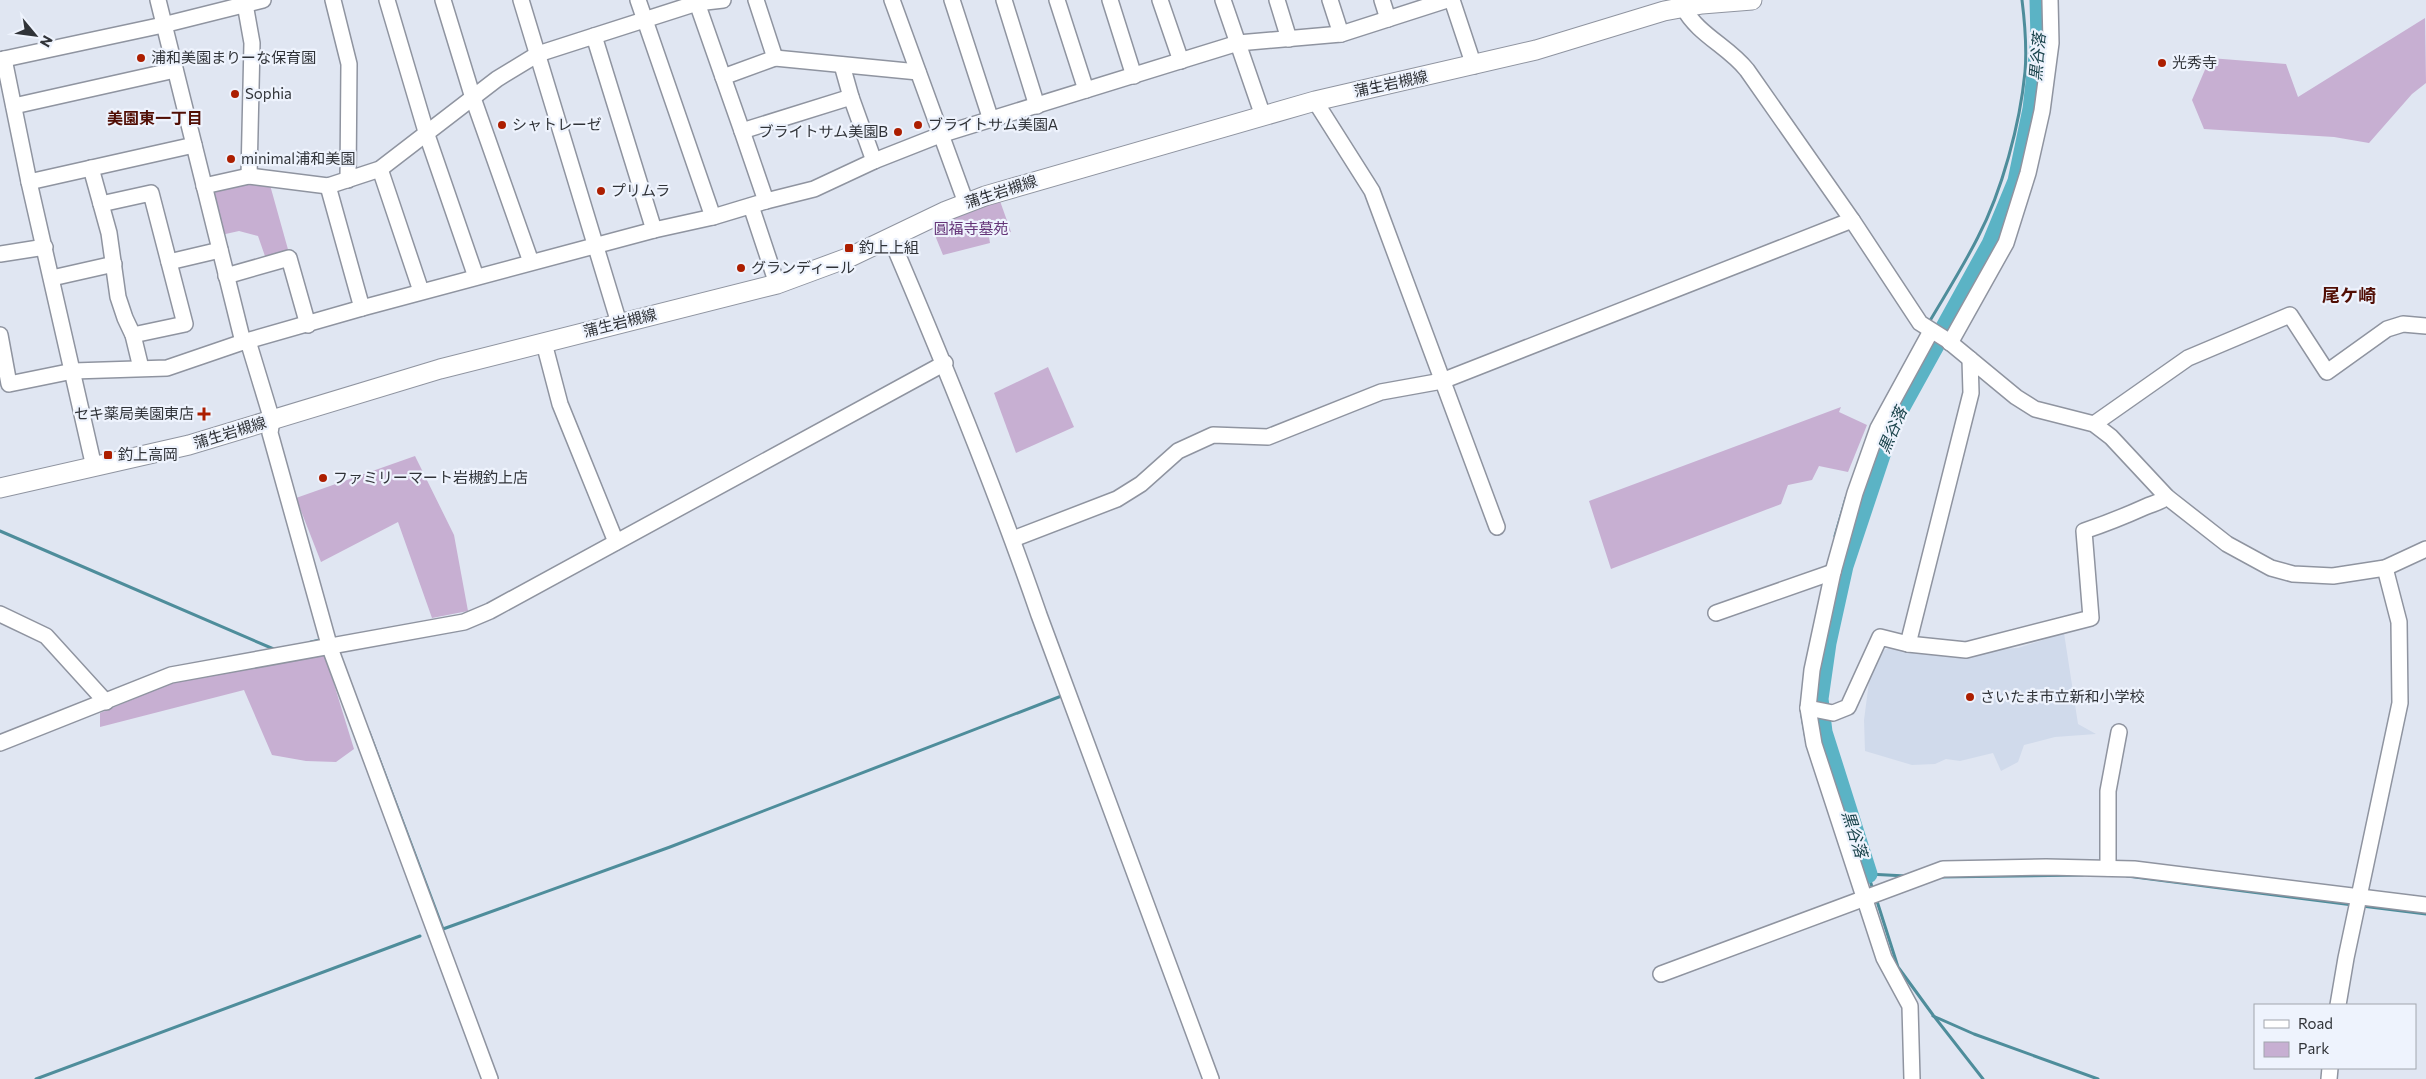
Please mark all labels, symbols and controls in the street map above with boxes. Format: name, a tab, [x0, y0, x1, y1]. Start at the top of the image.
north arrow	[10, 10, 60, 60]
water label: 黒谷落	[2025, 29, 2048, 82]
text: N	[37, 33, 57, 50]
place label: 浦和美園まりーな保育園	[151, 48, 316, 66]
marker: 浦和美園まりーな保育園	[135, 52, 147, 64]
place label: 光秀寺	[2172, 53, 2217, 71]
marker: 光秀寺	[2156, 57, 2168, 69]
street label: 蒲生岩槻線	[1352, 66, 1429, 100]
place label: Sophia	[245, 84, 292, 102]
marker: Sophia	[229, 88, 241, 100]
district label: 美園東一丁目	[107, 108, 203, 127]
place label: シャトレーゼ	[512, 115, 602, 133]
place label: ブライトサム美園A	[928, 115, 1058, 133]
marker: シャトレーゼ	[496, 119, 508, 131]
marker: ブライトサム美園A	[912, 119, 924, 131]
place label: ブライトサム美園B	[759, 122, 888, 140]
marker: ブライトサム美園B	[892, 126, 904, 138]
place label: minimal浦和美園	[241, 149, 355, 167]
marker: minimal浦和美園	[225, 153, 237, 165]
street label: 蒲生岩槻線	[962, 171, 1039, 211]
place label: プリムラ	[611, 181, 670, 199]
marker: プリムラ	[595, 185, 607, 197]
park label: 圓福寺墓苑	[933, 219, 1009, 237]
place label: 釣上上組	[859, 238, 919, 256]
marker: 釣上上組	[843, 242, 855, 254]
place label: グランディール	[751, 258, 855, 276]
marker: グランディール	[735, 262, 747, 274]
district label: 尾ケ崎	[2322, 284, 2376, 306]
street label: 蒲生岩槻線	[581, 304, 658, 340]
water label: 黒谷落	[1873, 401, 1911, 456]
place label: セキ薬局美園東店	[74, 404, 194, 422]
marker: セキ薬局美園東店	[198, 408, 210, 420]
street label: 蒲生岩槻線	[191, 412, 268, 452]
place label: 釣上高岡	[118, 445, 178, 463]
marker: 釣上高岡	[102, 449, 114, 461]
place label: ファミリーマート岩槻釣上店	[333, 468, 528, 486]
marker: ファミリーマート岩槻釣上店	[317, 472, 329, 484]
place label: さいたま市立新和小学校	[1980, 687, 2145, 705]
marker: さいたま市立新和小学校	[1964, 691, 1976, 703]
water label: 黒谷落	[1839, 808, 1873, 862]
legend	[2254, 1004, 2416, 1069]
text: Road	[2298, 1014, 2333, 1032]
text: Park	[2298, 1039, 2329, 1057]

